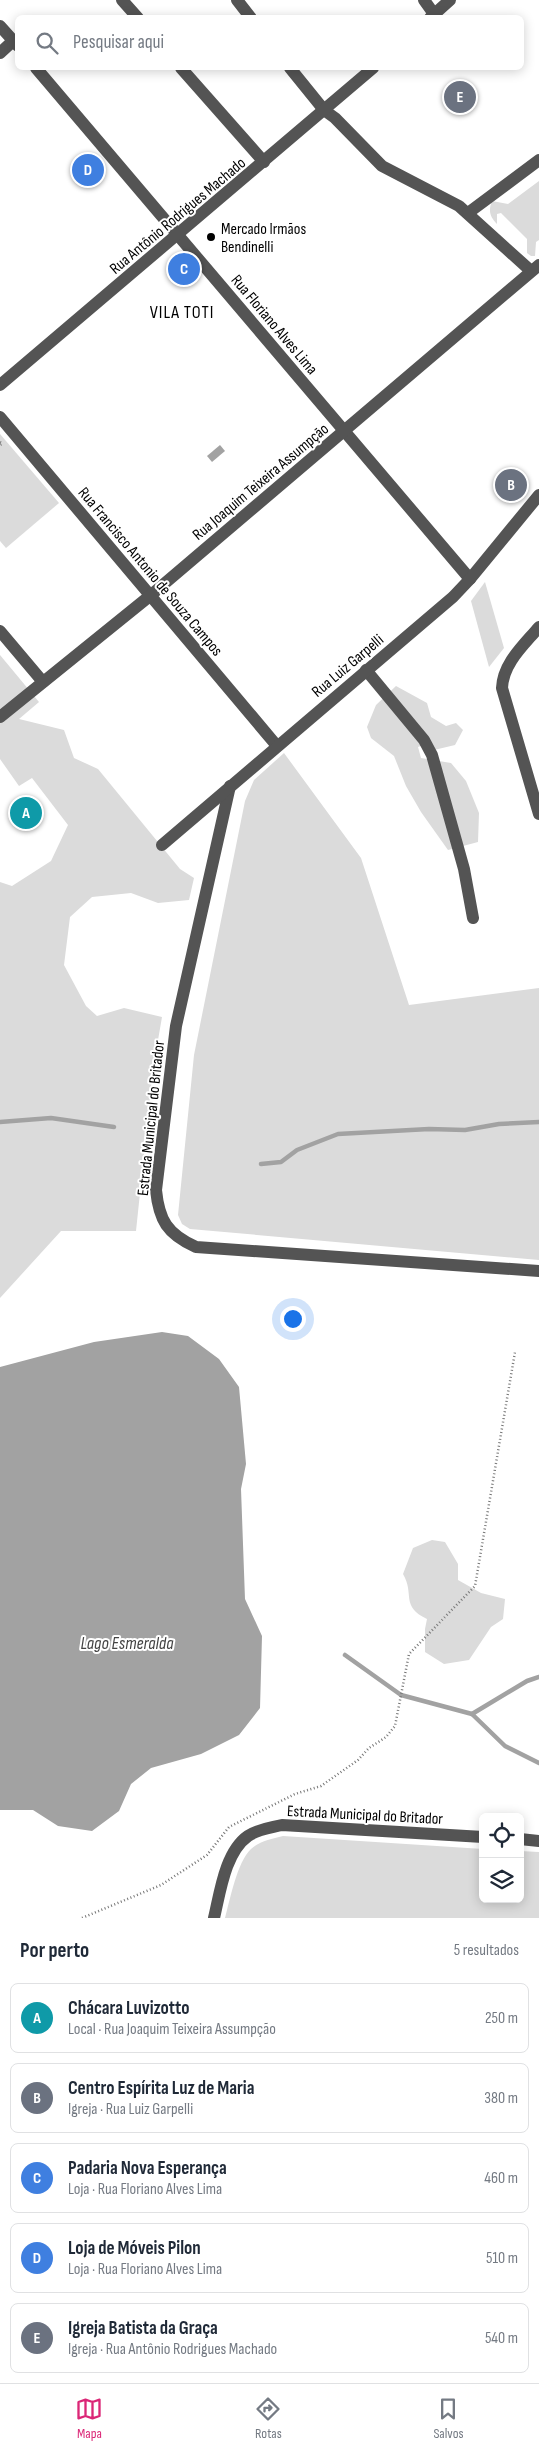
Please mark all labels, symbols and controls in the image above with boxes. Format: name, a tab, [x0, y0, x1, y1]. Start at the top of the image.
search box	[15, 15, 524, 70]
icon: search	[33, 29, 61, 57]
text: Pesquisar aqui	[73, 31, 164, 54]
pin: E	[444, 78, 476, 116]
pin: D	[72, 151, 104, 189]
street label: Rua Antônio Rodrigues Machado	[106, 154, 250, 279]
place label: Mercado Irmãos Bendinelli	[221, 220, 306, 257]
marker: Mercado Irmãos Bendinelli	[205, 231, 217, 243]
pin: C	[168, 250, 200, 288]
street label: Rua Floriano Alves Lima	[227, 271, 321, 379]
district label: VILA TOTI	[150, 302, 214, 323]
street label: Rua Joaquim Teixeira Assumpção	[189, 420, 333, 545]
pin: B	[495, 466, 527, 504]
street label: Rua Francisco Antonio de Souza Campos	[74, 484, 226, 660]
street label: Rua Luiz Garpelli	[308, 631, 388, 702]
pin: A	[10, 794, 42, 832]
street label: Estrada Municipal do Britador	[134, 1039, 169, 1197]
your location	[280, 1306, 306, 1332]
water label: Lago Esmeralda	[81, 1633, 174, 1654]
street label: Estrada Municipal do Britador	[286, 1802, 444, 1829]
map controls	[479, 1813, 524, 1903]
button: locate	[479, 1813, 524, 1858]
button: layers	[479, 1858, 524, 1903]
text: Por perto	[20, 1938, 89, 1963]
text: 5 resultados	[454, 1941, 519, 1960]
text: Chácara Luvizotto	[68, 1997, 190, 2020]
text: A	[33, 2009, 41, 2028]
text: 250 m	[485, 2009, 518, 2028]
text: Local · Rua Joaquim Teixeira Assumpção	[68, 2020, 276, 2039]
text: Centro Espírita Luz de Maria	[68, 2077, 255, 2100]
text: B	[33, 2089, 41, 2108]
text: 380 m	[484, 2089, 518, 2108]
text: Igreja · Rua Luiz Garpelli	[68, 2100, 193, 2119]
text: Padaria Nova Esperança	[68, 2157, 227, 2180]
text: C	[33, 2169, 41, 2188]
text: 460 m	[484, 2169, 518, 2188]
text: Loja · Rua Floriano Alves Lima	[68, 2180, 222, 2199]
text: Loja de Móveis Pilon	[68, 2237, 201, 2260]
text: D	[33, 2249, 41, 2268]
text: 510 m	[486, 2249, 518, 2268]
text: Loja · Rua Floriano Alves Lima	[68, 2260, 222, 2279]
text: Igreja Batista da Graça	[68, 2317, 218, 2340]
text: E	[34, 2329, 40, 2348]
text: 540 m	[485, 2329, 518, 2348]
text: Igreja · Rua Antônio Rodrigues Machado	[68, 2340, 277, 2359]
tab: Mapa	[75, 2395, 103, 2442]
tab: Rotas	[254, 2395, 282, 2442]
tab: Salvos	[433, 2395, 464, 2442]

